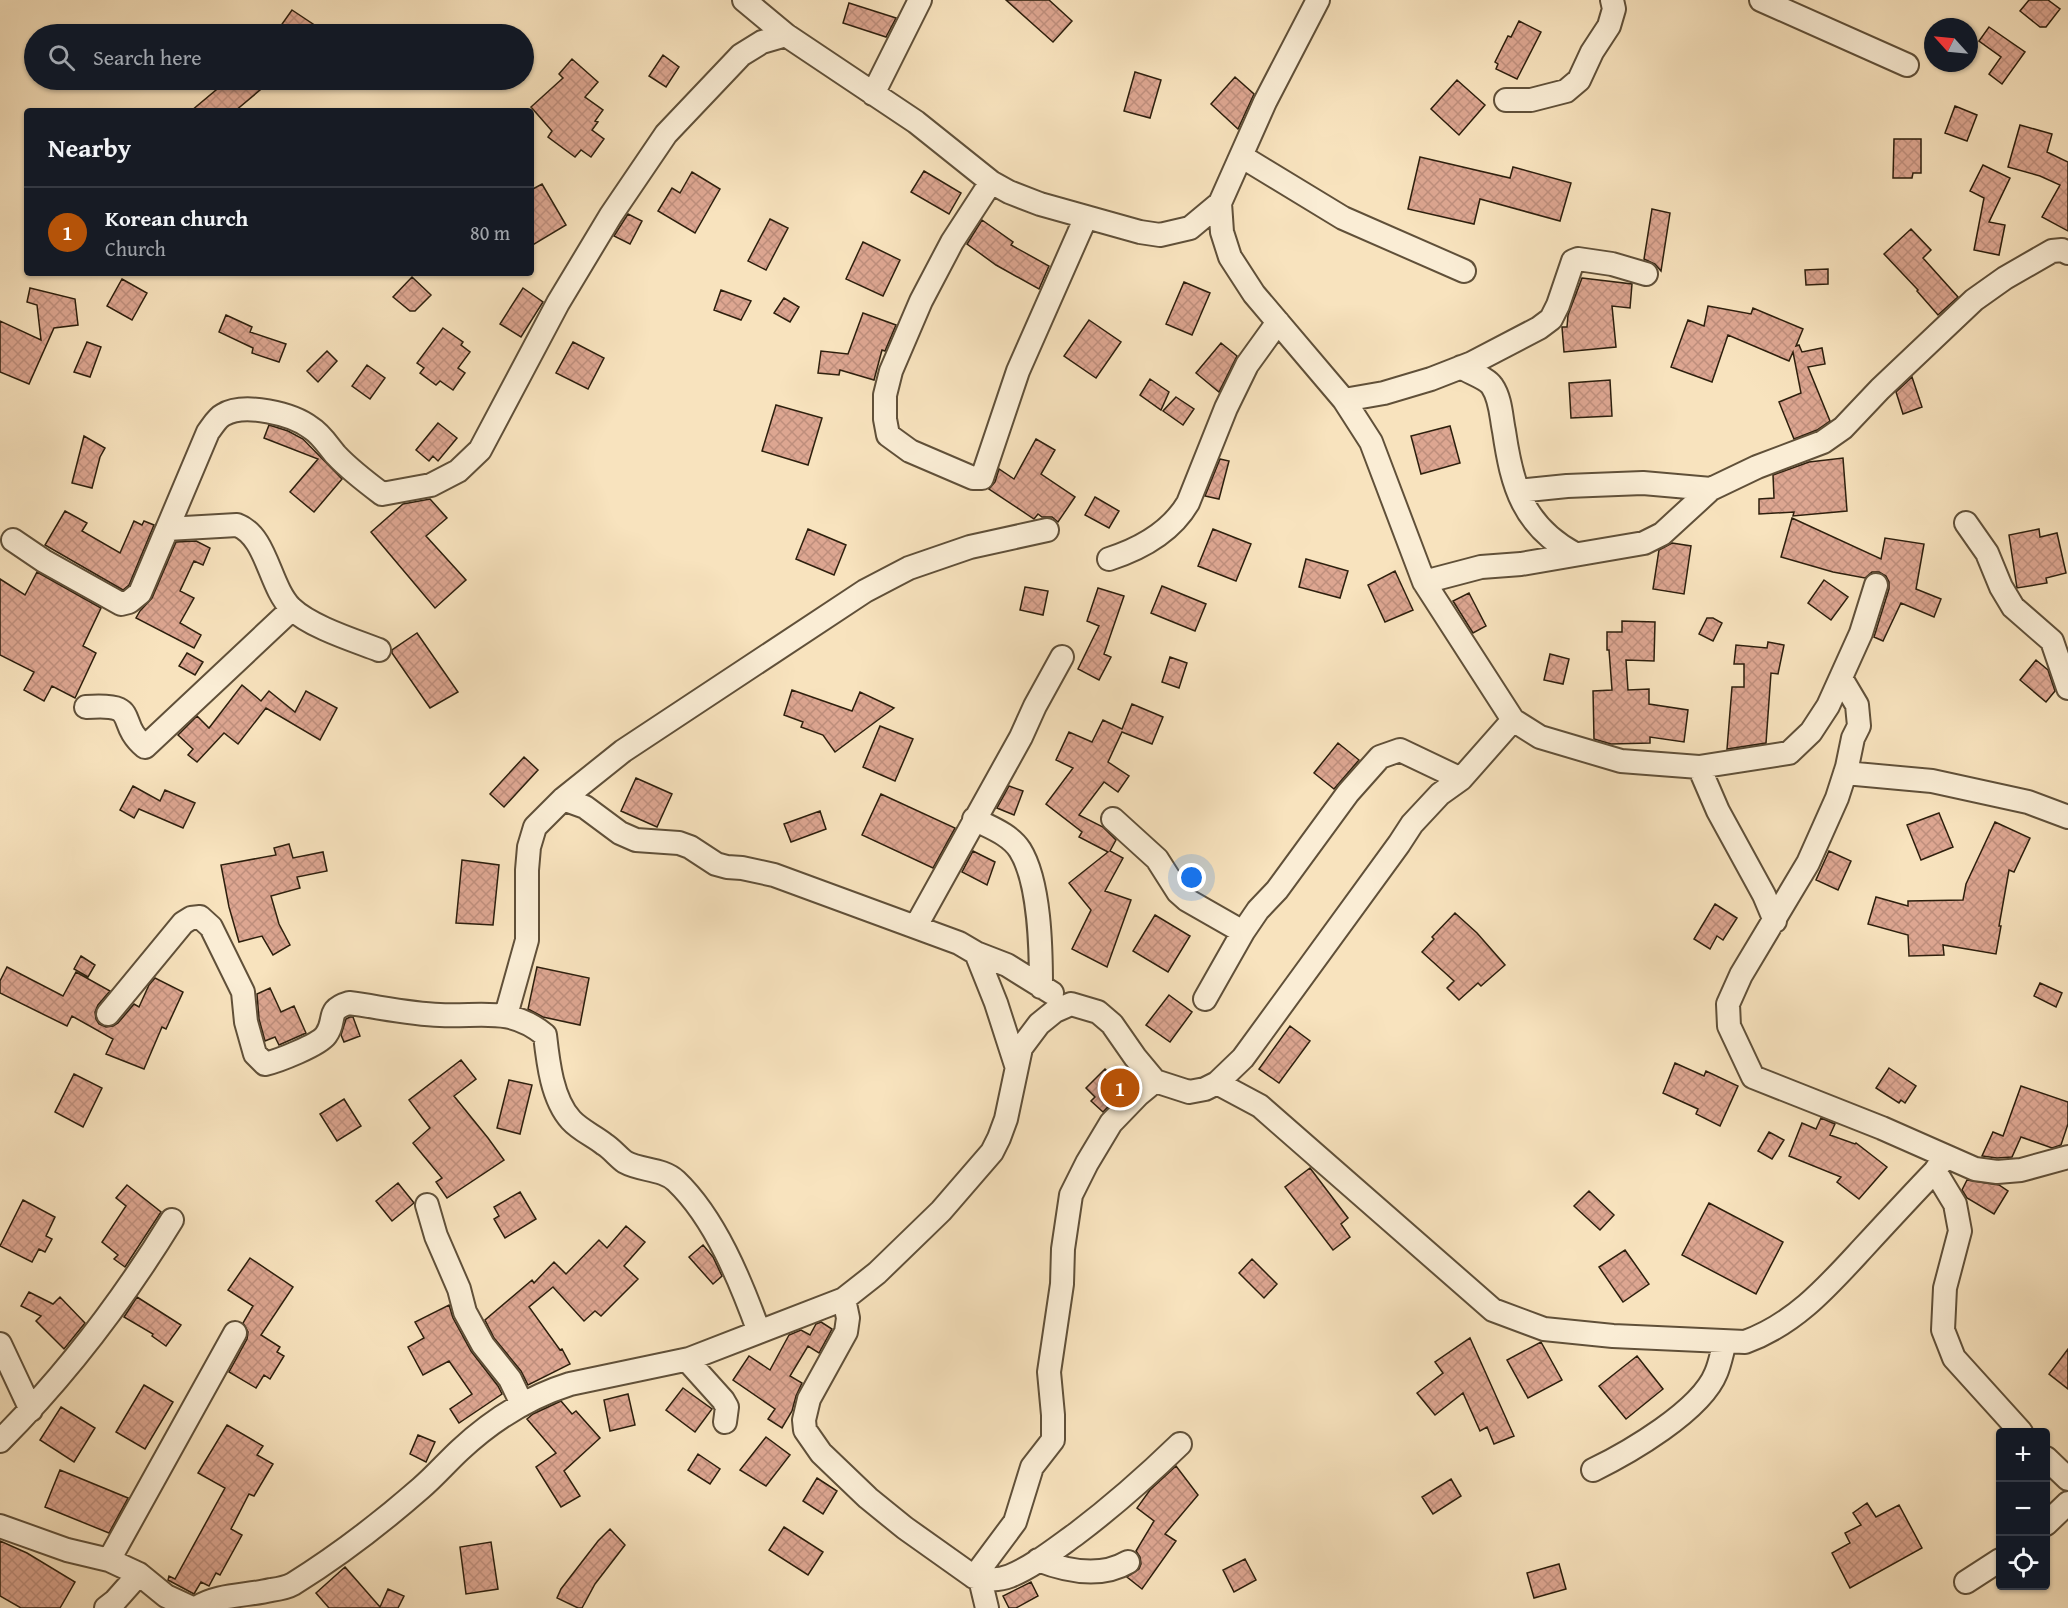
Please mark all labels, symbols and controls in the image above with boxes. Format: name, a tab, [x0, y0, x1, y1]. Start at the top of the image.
north arrow	[1924, 18, 1978, 72]
search box	[24, 24, 534, 90]
icon: search	[45, 41, 78, 74]
text: Search here	[93, 41, 202, 73]
text: Nearby	[48, 128, 131, 167]
text: Korean church	[105, 202, 248, 234]
text: 1	[62, 218, 73, 247]
text: 80 m	[470, 218, 510, 247]
text: Church	[105, 234, 166, 263]
your location	[1177, 863, 1206, 892]
pin: 1	[1100, 1066, 1140, 1110]
map controls	[1996, 1428, 2050, 1590]
button: +	[1996, 1428, 2050, 1482]
button: −	[1996, 1482, 2050, 1536]
button: locate	[1996, 1536, 2050, 1590]

